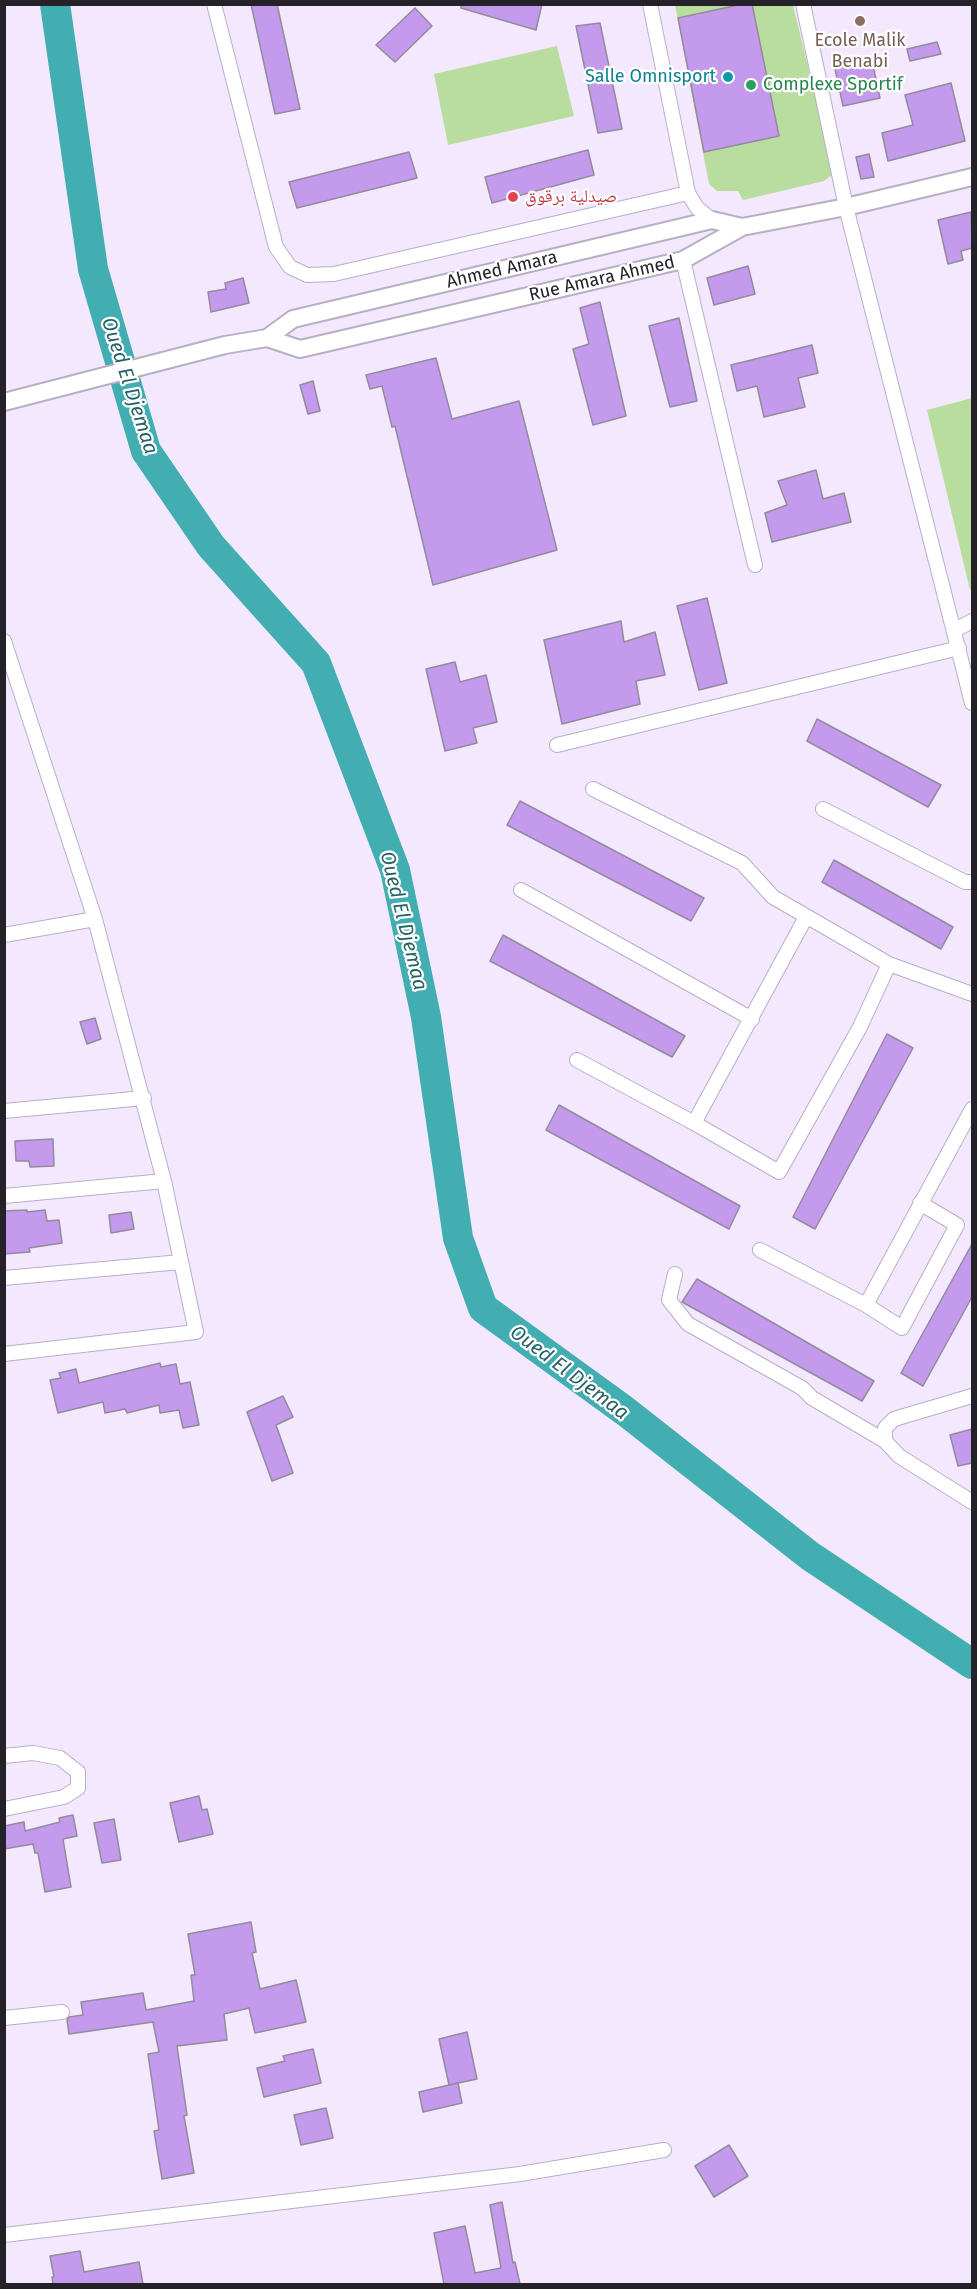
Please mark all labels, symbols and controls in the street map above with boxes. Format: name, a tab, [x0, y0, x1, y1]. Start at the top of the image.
marker: Ecole Malik Benabi	[853, 14, 867, 28]
place label: Ecole Malik Benabi	[815, 30, 905, 72]
place label: Salle Omnisport	[585, 66, 716, 88]
marker: Salle Omnisport	[721, 70, 735, 84]
place label: Complexe Sportif	[763, 74, 903, 96]
marker: Complexe Sportif	[744, 78, 758, 92]
place label: صيدلية برقوق	[525, 186, 617, 208]
marker: صيدلية برقوق	[506, 190, 520, 204]
street label: Ahmed Amara	[444, 247, 560, 293]
street label: Rue Amara Ahmed	[527, 252, 677, 306]
water label: Oued El Djemaa	[96, 315, 162, 457]
water label: Oued El Djemaa	[374, 849, 432, 993]
water label: Oued El Djemaa	[505, 1321, 633, 1425]

